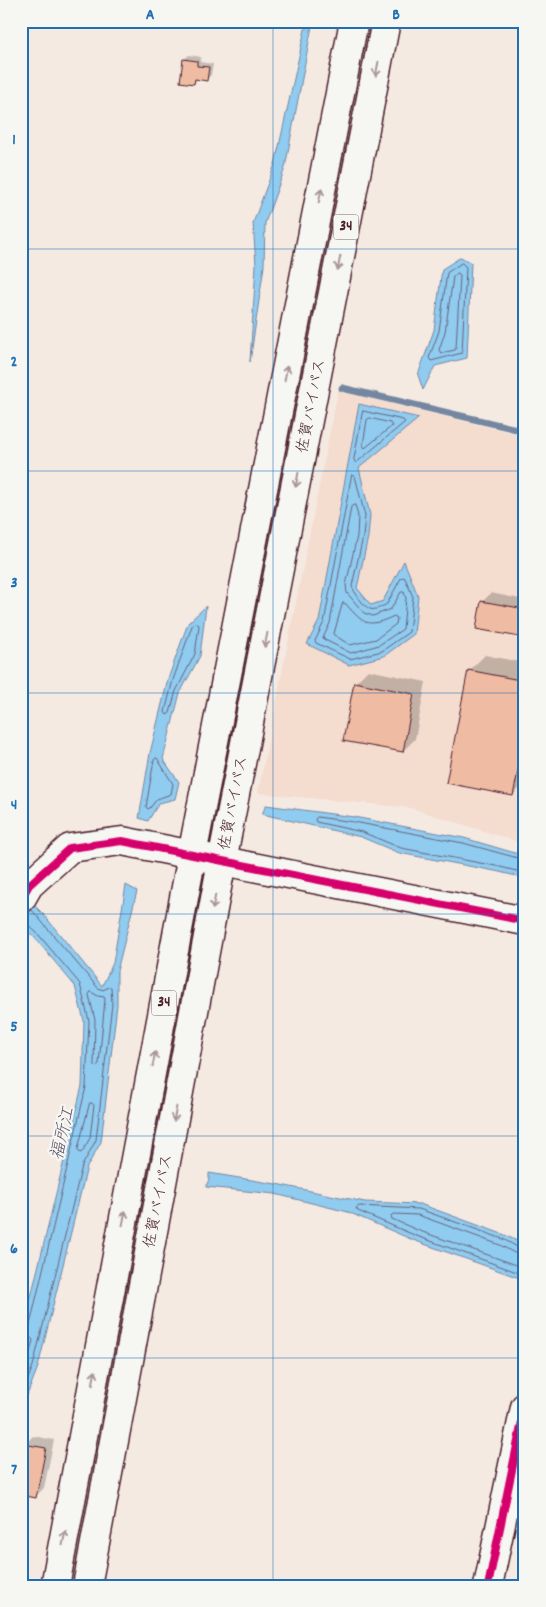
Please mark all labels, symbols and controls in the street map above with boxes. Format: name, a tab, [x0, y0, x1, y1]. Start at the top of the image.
text: A	[146, 4, 155, 27]
text: B	[392, 4, 400, 27]
one-way arrow	[371, 61, 381, 77]
text: 1	[12, 129, 16, 152]
one-way arrow	[316, 189, 325, 205]
road number: 34	[334, 214, 358, 240]
one-way arrow	[334, 255, 344, 271]
text: 2	[11, 351, 18, 374]
street label: 佐賀バイパス	[292, 357, 332, 455]
one-way arrow	[282, 366, 292, 382]
one-way arrow	[292, 472, 302, 488]
text: 3	[10, 572, 18, 595]
one-way arrow	[261, 631, 270, 647]
street label: 佐賀バイパス	[214, 754, 254, 852]
text: 4	[11, 794, 17, 817]
one-way arrow	[209, 894, 219, 910]
road number: 34	[152, 990, 176, 1016]
text: 5	[10, 1016, 18, 1039]
one-way arrow	[149, 1051, 159, 1067]
water label: 福所江	[46, 1104, 82, 1163]
one-way arrow	[170, 1105, 179, 1121]
street label: 佐賀バイパス	[139, 1152, 179, 1250]
one-way arrow	[119, 1211, 129, 1227]
text: 6	[10, 1238, 18, 1261]
one-way arrow	[90, 1370, 100, 1386]
text: 7	[11, 1459, 17, 1482]
one-way arrow	[60, 1530, 70, 1546]

